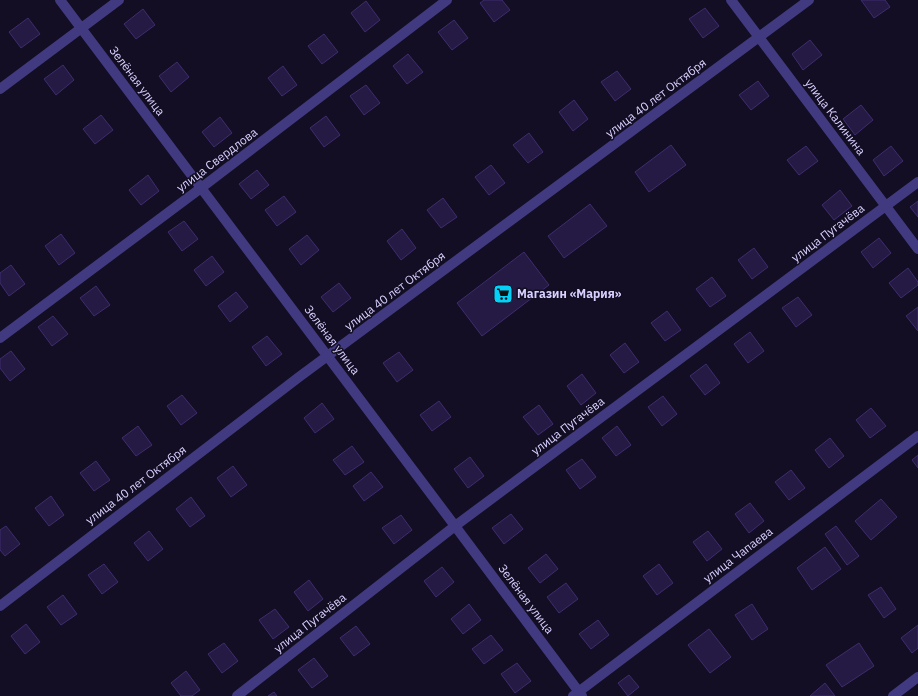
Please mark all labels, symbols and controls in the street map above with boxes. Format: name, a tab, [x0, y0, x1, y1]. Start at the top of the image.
street label: Зелёная улица	[106, 43, 169, 119]
street label: улица 40 лет Октября	[602, 55, 709, 140]
street label: улица Калинина	[802, 75, 869, 158]
street label: улица Свердлова	[173, 124, 261, 195]
street label: улица Пугачёва	[788, 200, 868, 265]
street label: улица 40 лет Октября	[341, 248, 448, 333]
supermarket icon: Магазин «Мария»	[492, 283, 514, 305]
place label: Магазин «Мария»	[517, 286, 622, 301]
street label: Зелёная улица	[301, 302, 364, 378]
street label: улица Пугачёва	[528, 393, 608, 458]
street label: улица 40 лет Октября	[82, 442, 189, 527]
street label: улица Чапаева	[700, 523, 776, 586]
street label: Зелёная улица	[495, 561, 558, 637]
street label: улица Пугачёва	[270, 589, 349, 656]

